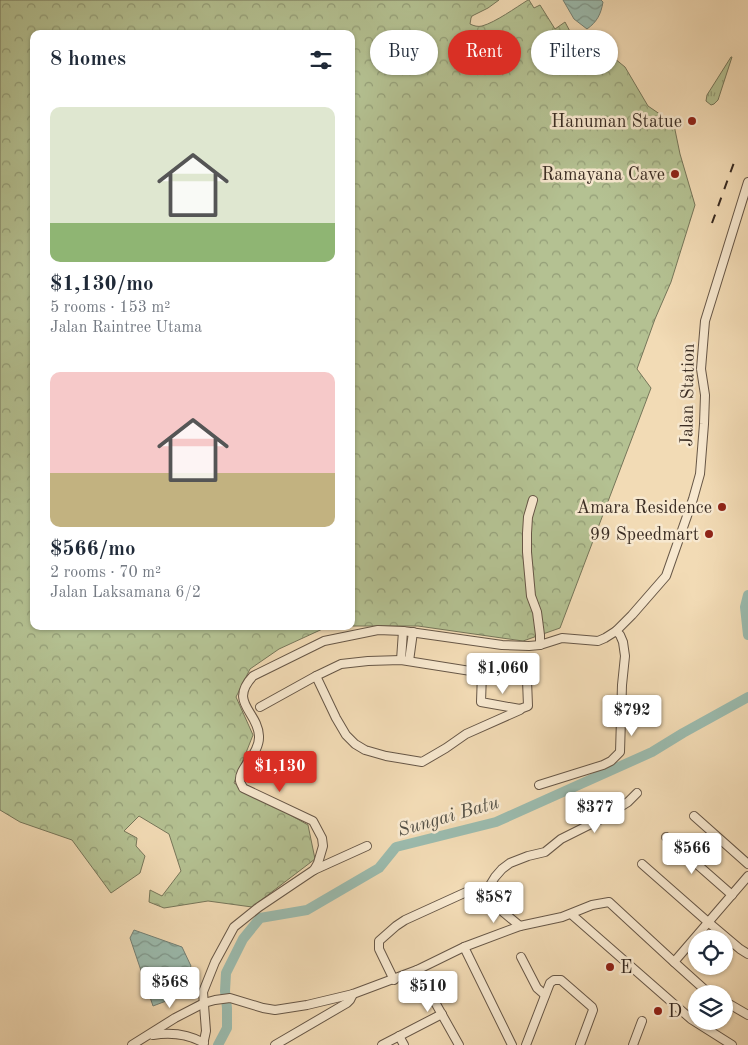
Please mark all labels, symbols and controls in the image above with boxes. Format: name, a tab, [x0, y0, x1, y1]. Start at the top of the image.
chip: Buy	[370, 30, 438, 75]
chip: Rent	[448, 30, 521, 75]
chip: Filters	[531, 30, 618, 75]
icon: filters	[307, 46, 335, 74]
text: 8 homes	[50, 49, 126, 70]
place label: Hanuman Statue	[551, 113, 682, 131]
marker: Hanuman Statue	[686, 115, 698, 127]
icon: home	[148, 140, 238, 230]
place label: Ramayana Cave	[541, 166, 665, 184]
marker: Ramayana Cave	[669, 168, 681, 180]
text: $1,130/mo	[50, 274, 154, 295]
text: 5 rooms · 153 m²	[50, 300, 170, 316]
text: Jalan Raintree Utama	[50, 320, 202, 336]
street label: Jalan Station	[678, 343, 698, 447]
icon: home	[148, 405, 238, 495]
place label: Amara Residence	[576, 499, 712, 517]
marker: Amara Residence	[716, 501, 728, 513]
place label: 99 Speedmart	[590, 526, 699, 544]
marker: 99 Speedmart	[703, 528, 715, 540]
text: $566/mo	[50, 539, 136, 560]
text: 2 rooms · 70 m²	[50, 565, 161, 581]
text: Jalan Laksamana 6/2	[50, 585, 201, 601]
pin: $1,060	[462, 652, 544, 695]
text: $1,060	[478, 661, 528, 677]
pin: $792	[602, 694, 662, 737]
text: $792	[613, 703, 651, 719]
pin: $1,130	[239, 750, 321, 793]
text: $1,130	[255, 759, 305, 775]
pin: $377	[565, 792, 625, 834]
water label: Sungai Batu	[396, 794, 502, 841]
text: $377	[576, 800, 614, 816]
pin: $566	[662, 832, 722, 875]
text: $566	[673, 841, 711, 857]
pin: $587	[464, 882, 524, 924]
text: $587	[475, 890, 513, 906]
map controls	[688, 930, 733, 1030]
button: locate	[688, 930, 733, 975]
place label: E	[620, 959, 632, 977]
marker: E	[604, 961, 616, 973]
pin: $568	[140, 966, 200, 1009]
pin: $510	[398, 970, 458, 1013]
text: $568	[151, 975, 189, 991]
text: $510	[409, 979, 447, 995]
button: layers	[688, 985, 733, 1030]
place label: D	[668, 1003, 682, 1021]
marker: D	[652, 1005, 664, 1017]

